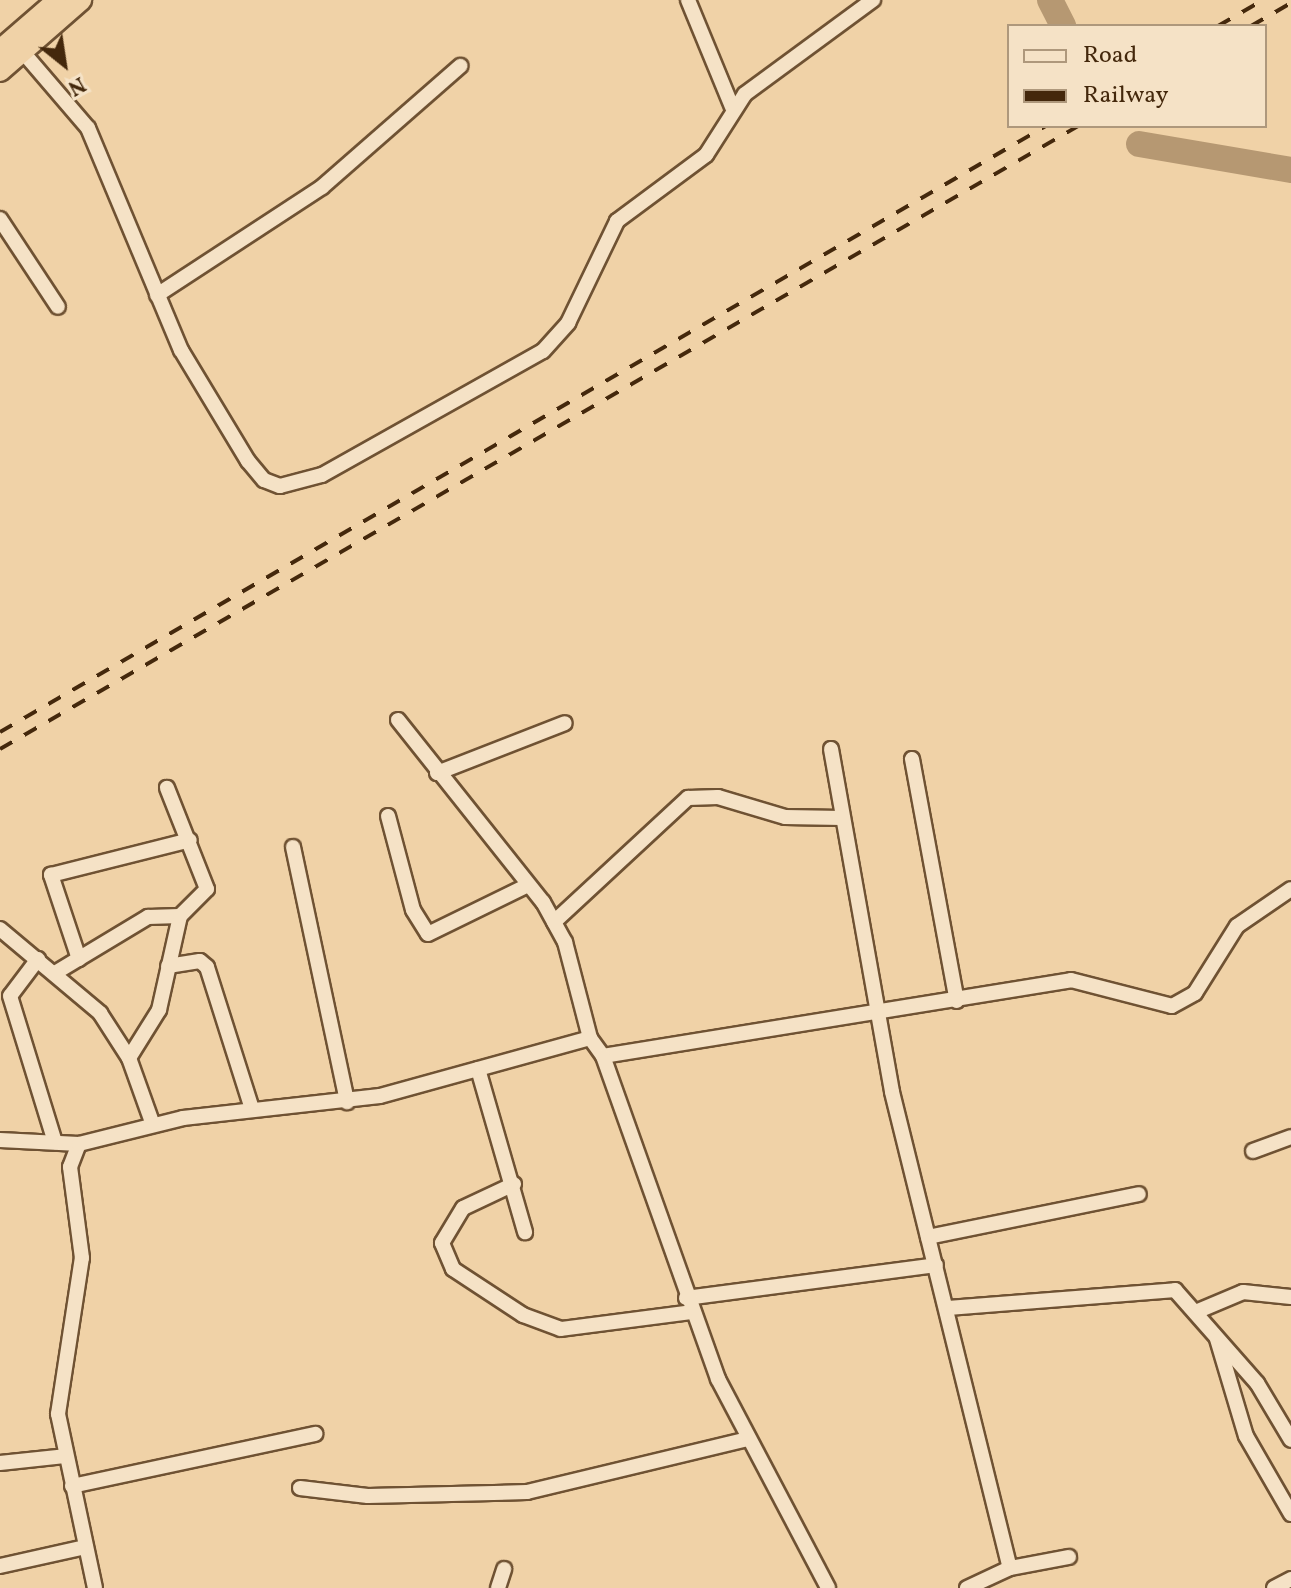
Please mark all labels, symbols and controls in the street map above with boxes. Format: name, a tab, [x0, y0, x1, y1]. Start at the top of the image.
north arrow	[24, 24, 104, 104]
legend	[1007, 24, 1267, 128]
text: Road	[1083, 39, 1137, 73]
text: N	[62, 68, 91, 103]
text: Railway	[1083, 79, 1169, 113]

